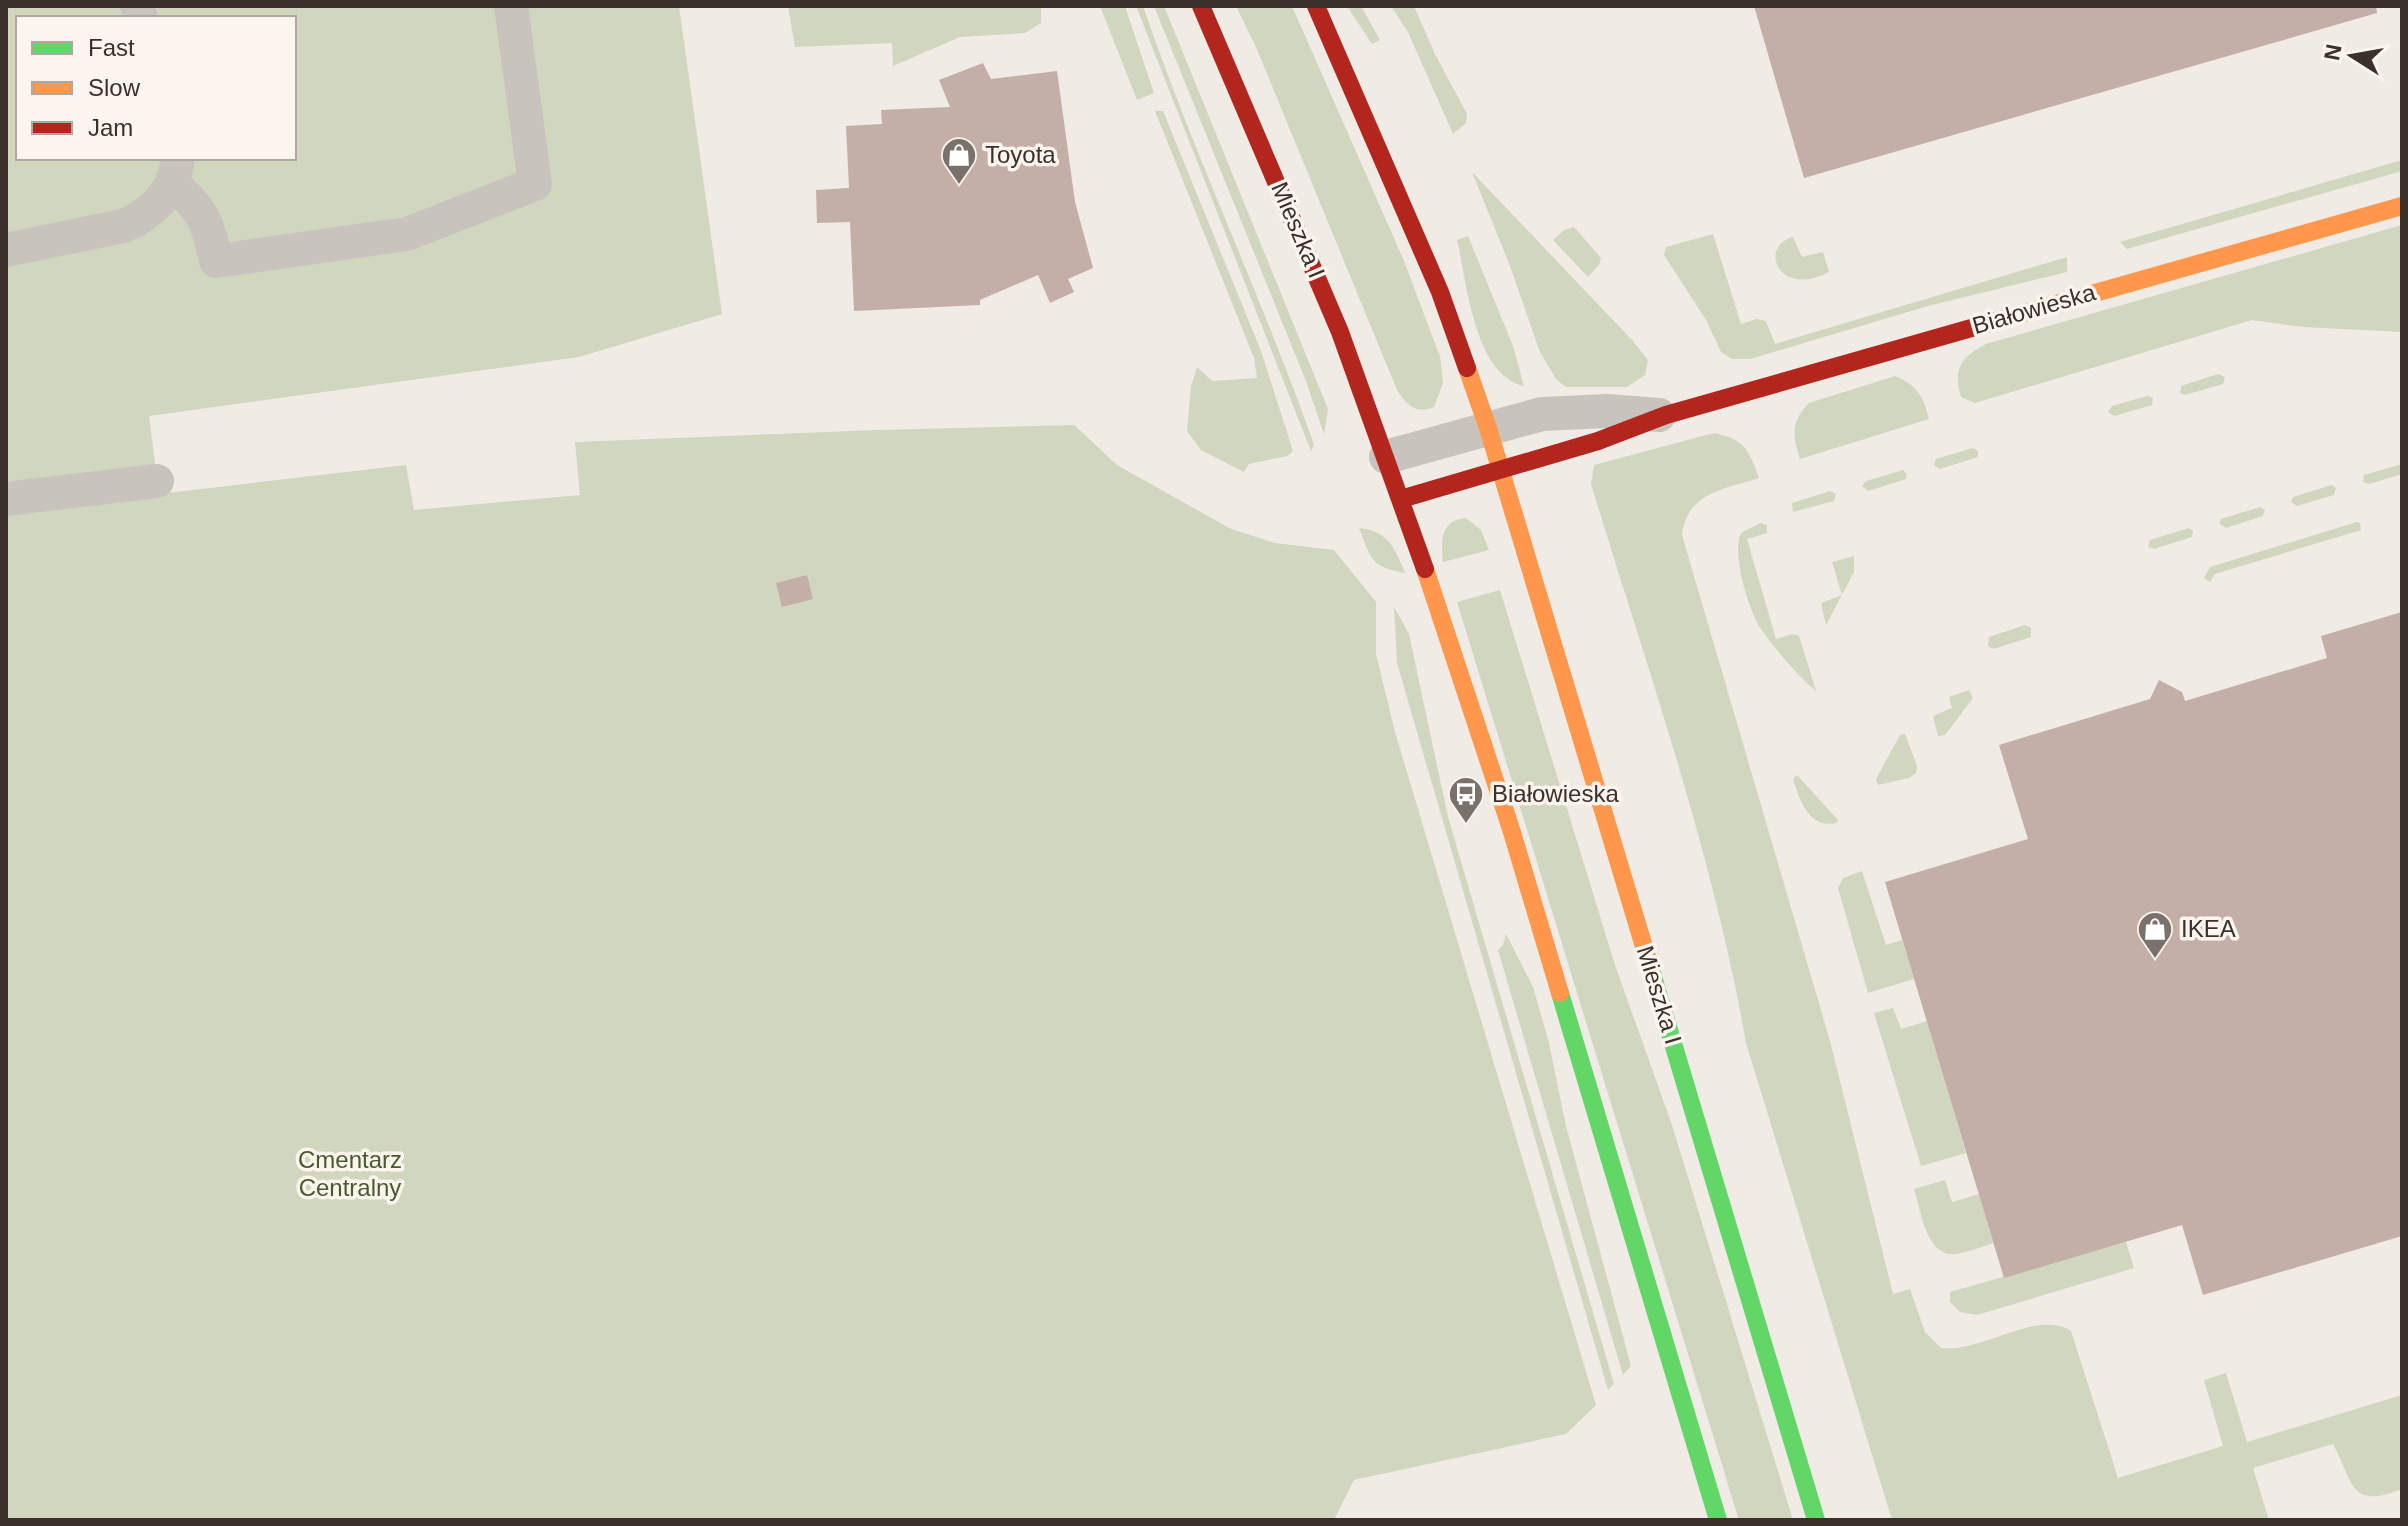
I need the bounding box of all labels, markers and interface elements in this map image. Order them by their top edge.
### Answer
legend [16,16,296,160]
north arrow [2312,16,2392,96]
text: Fast [88,34,135,61]
text: N [2319,42,2347,62]
text: Slow [88,74,141,101]
text: Jam [88,114,133,141]
shop icon: Toyota [940,136,978,186]
place label: Toyota [985,141,1056,168]
street label: Mieszka I [1266,178,1331,282]
street label: Białowieska [1969,278,2099,339]
bus stop icon: Białowieska [1447,775,1485,825]
place label: Białowieska [1492,780,1619,807]
shop icon: IKEA [2136,910,2174,960]
place label: IKEA [2181,915,2236,942]
street label: Mieszka I [1632,942,1687,1047]
park label: Cmentarz Centralny [298,1146,402,1201]

